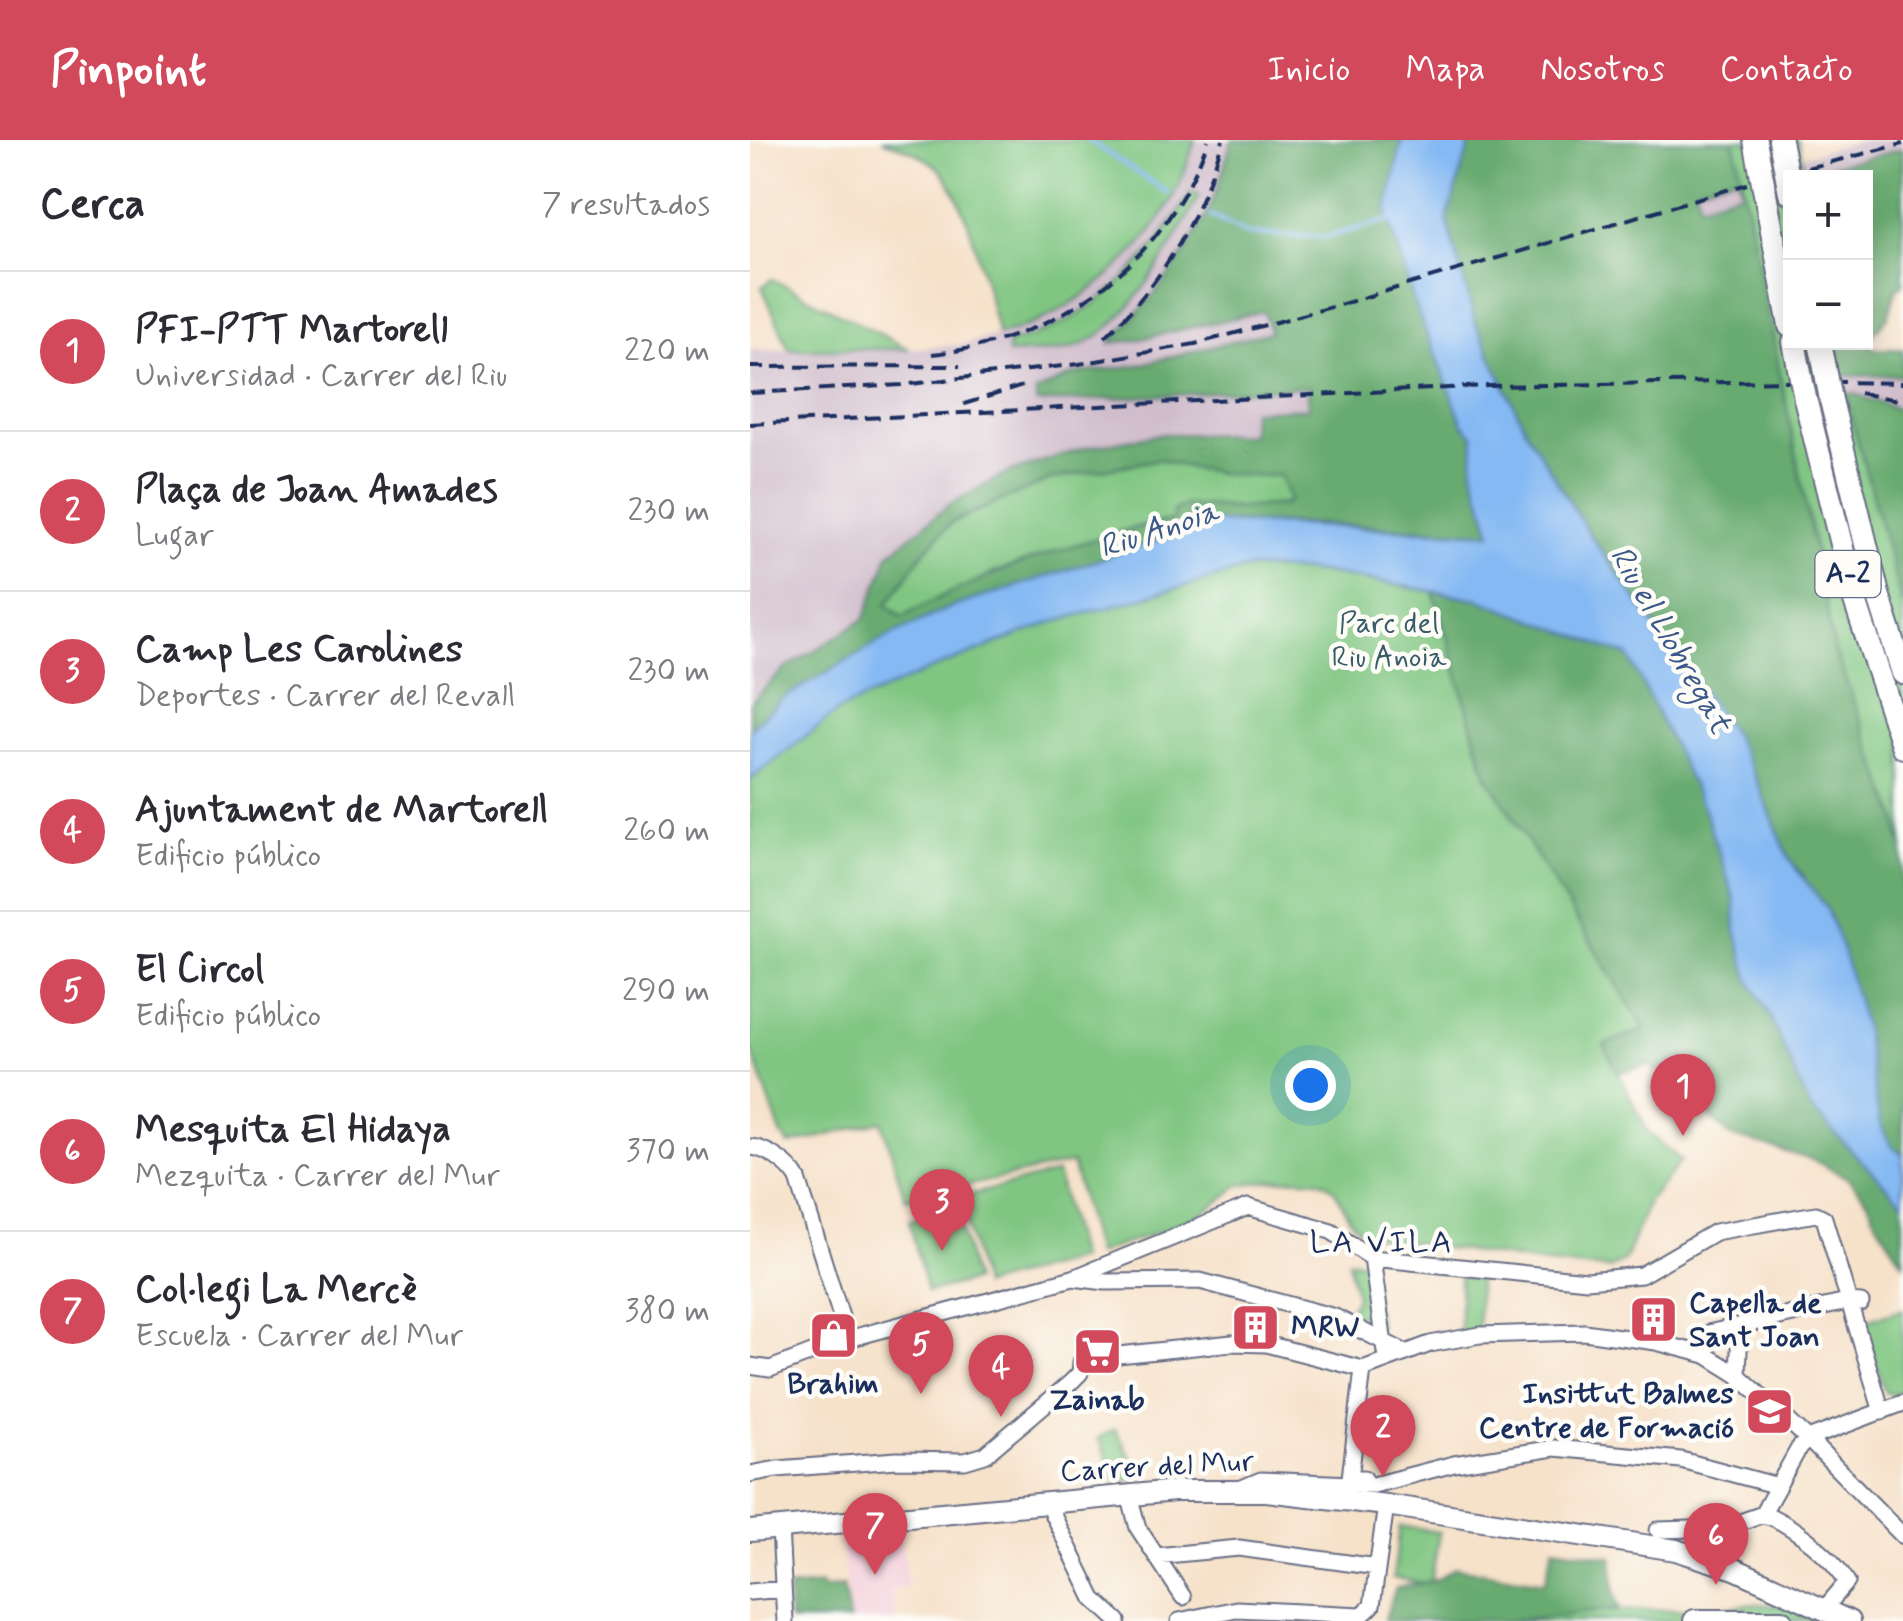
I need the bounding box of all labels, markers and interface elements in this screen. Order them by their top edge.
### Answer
text: Pinpoint [50,39,207,102]
text: Inicio [1267,47,1351,93]
text: Mapa [1406,47,1485,93]
text: Nosotros [1540,47,1665,93]
text: Contacto [1720,47,1853,93]
map controls [1783,170,1873,350]
button: + [1783,170,1873,260]
text: Cerca [40,178,145,233]
text: 7 resultados [542,184,710,226]
button: − [1783,260,1873,350]
text: PFI-PTT Martorell [135,306,448,355]
text: 1 [65,330,80,372]
text: 220 m [624,330,710,372]
text: Universidad · Carrer del Riu [135,355,507,397]
text: Plaça de Joan Amades [135,466,498,515]
text: 2 [65,490,80,532]
text: 230 m [627,490,710,532]
water label: Riu Anoia [1094,490,1226,569]
text: Lugar [135,515,214,557]
water label: Riu el Llobregat [1597,539,1742,745]
road number: A-2 [1816,551,1880,597]
park label: Parc del Riu Anoia [1331,604,1448,677]
text: Camp Les Carolines [135,626,463,675]
text: 3 [65,650,80,692]
text: 230 m [627,650,710,692]
text: Deportes · Carrer del Revall [135,675,515,717]
text: Ajuntament de Martorell [135,786,548,835]
text: 4 [63,810,82,852]
text: 260 m [623,810,710,852]
text: Edificio público [135,835,321,877]
text: El Circol [135,946,264,995]
text: 5 [63,970,82,1012]
text: 290 m [622,970,710,1012]
text: Edificio público [135,995,321,1037]
pin: 1 [1650,1054,1716,1136]
your location [1285,1060,1336,1111]
text: Mesquita El Hidaya [135,1106,451,1155]
text: 6 [64,1130,81,1172]
text: 370 m [626,1130,710,1172]
text: Mezquita · Carrer del Mur [135,1155,500,1197]
pin: 3 [910,1168,974,1251]
district label: LA VILA [1310,1222,1454,1264]
text: Col·legi La Mercè [135,1266,417,1315]
place label: Capella de Sant Joan [1689,1284,1822,1357]
text: 7 [63,1290,82,1332]
text: 380 m [625,1290,710,1332]
building icon: Capella de Sant Joan [1628,1294,1680,1346]
building icon: MRW [1230,1301,1282,1353]
place label: MRW [1291,1308,1359,1347]
shop icon: Brahim [807,1309,859,1361]
pin: 5 [888,1312,954,1394]
text: Escuela · Carrer del Mur [135,1315,463,1357]
supermarket icon: Zainab [1071,1325,1123,1377]
pin: 4 [968,1334,1034,1417]
place label: Brahim [787,1365,879,1404]
place label: Insittut Balmes Centre de Formació [1479,1375,1735,1448]
place label: Zainab [1049,1381,1145,1420]
school or university icon: Insittut Balmes Centre de Formació [1743,1385,1795,1437]
pin: 2 [1350,1394,1416,1477]
street label: Carrer del Mur [1059,1442,1255,1492]
pin: 7 [842,1492,908,1575]
pin: 6 [1684,1502,1748,1585]

